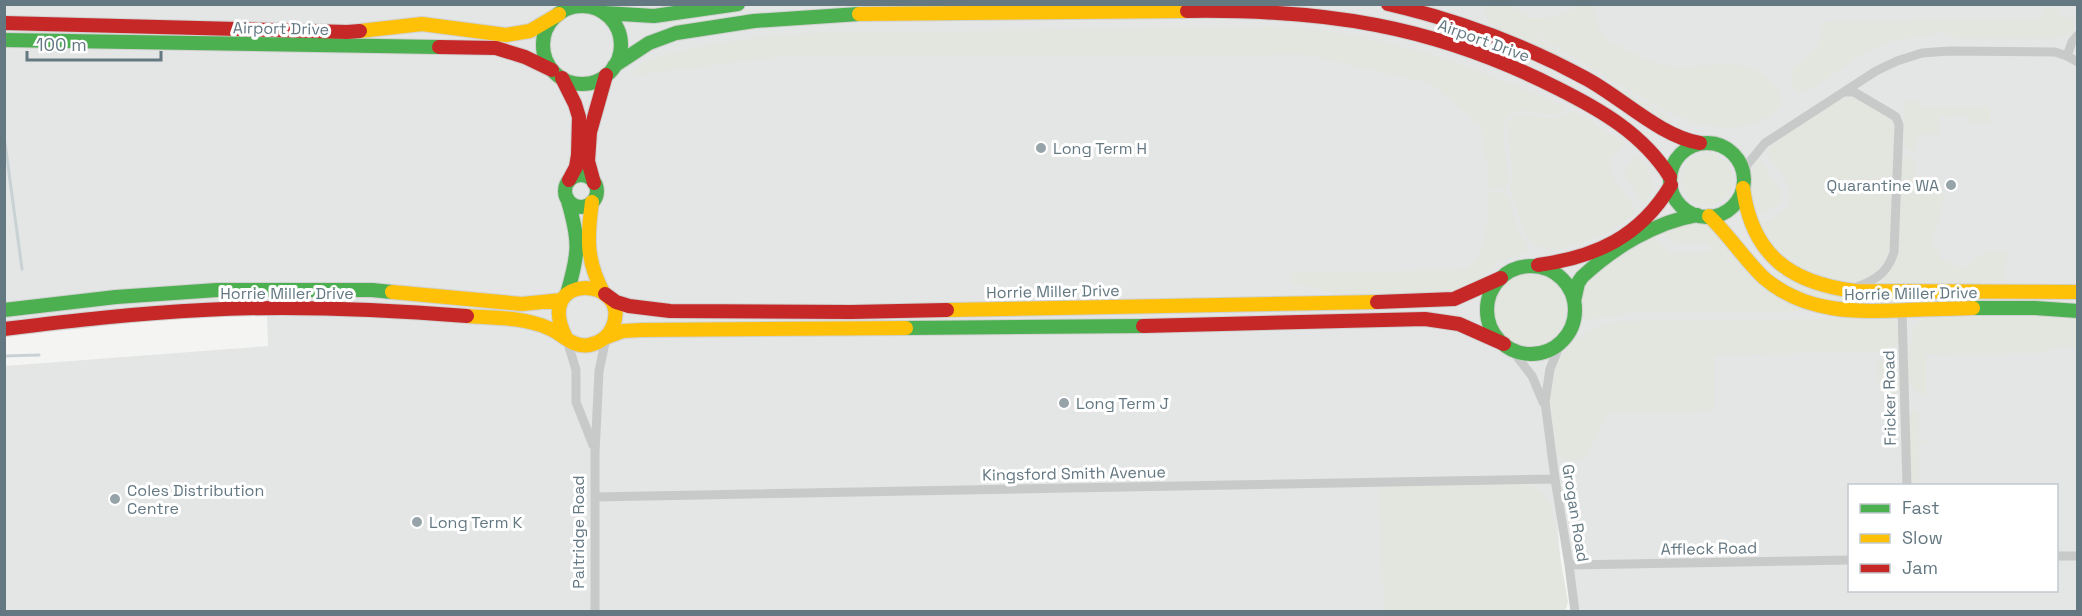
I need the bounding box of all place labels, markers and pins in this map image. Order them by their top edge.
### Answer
place label: Long Term H [1053,138,1147,159]
marker: Long Term H [1034,141,1048,155]
place label: Quarantine WA [1827,175,1939,196]
marker: Quarantine WA [1944,178,1958,192]
place label: Long Term J [1076,393,1169,414]
marker: Long Term J [1057,396,1071,410]
place label: Coles Distribution Centre [127,480,264,519]
marker: Coles Distribution Centre [108,492,122,506]
place label: Long Term K [429,512,523,533]
marker: Long Term K [410,515,424,529]

